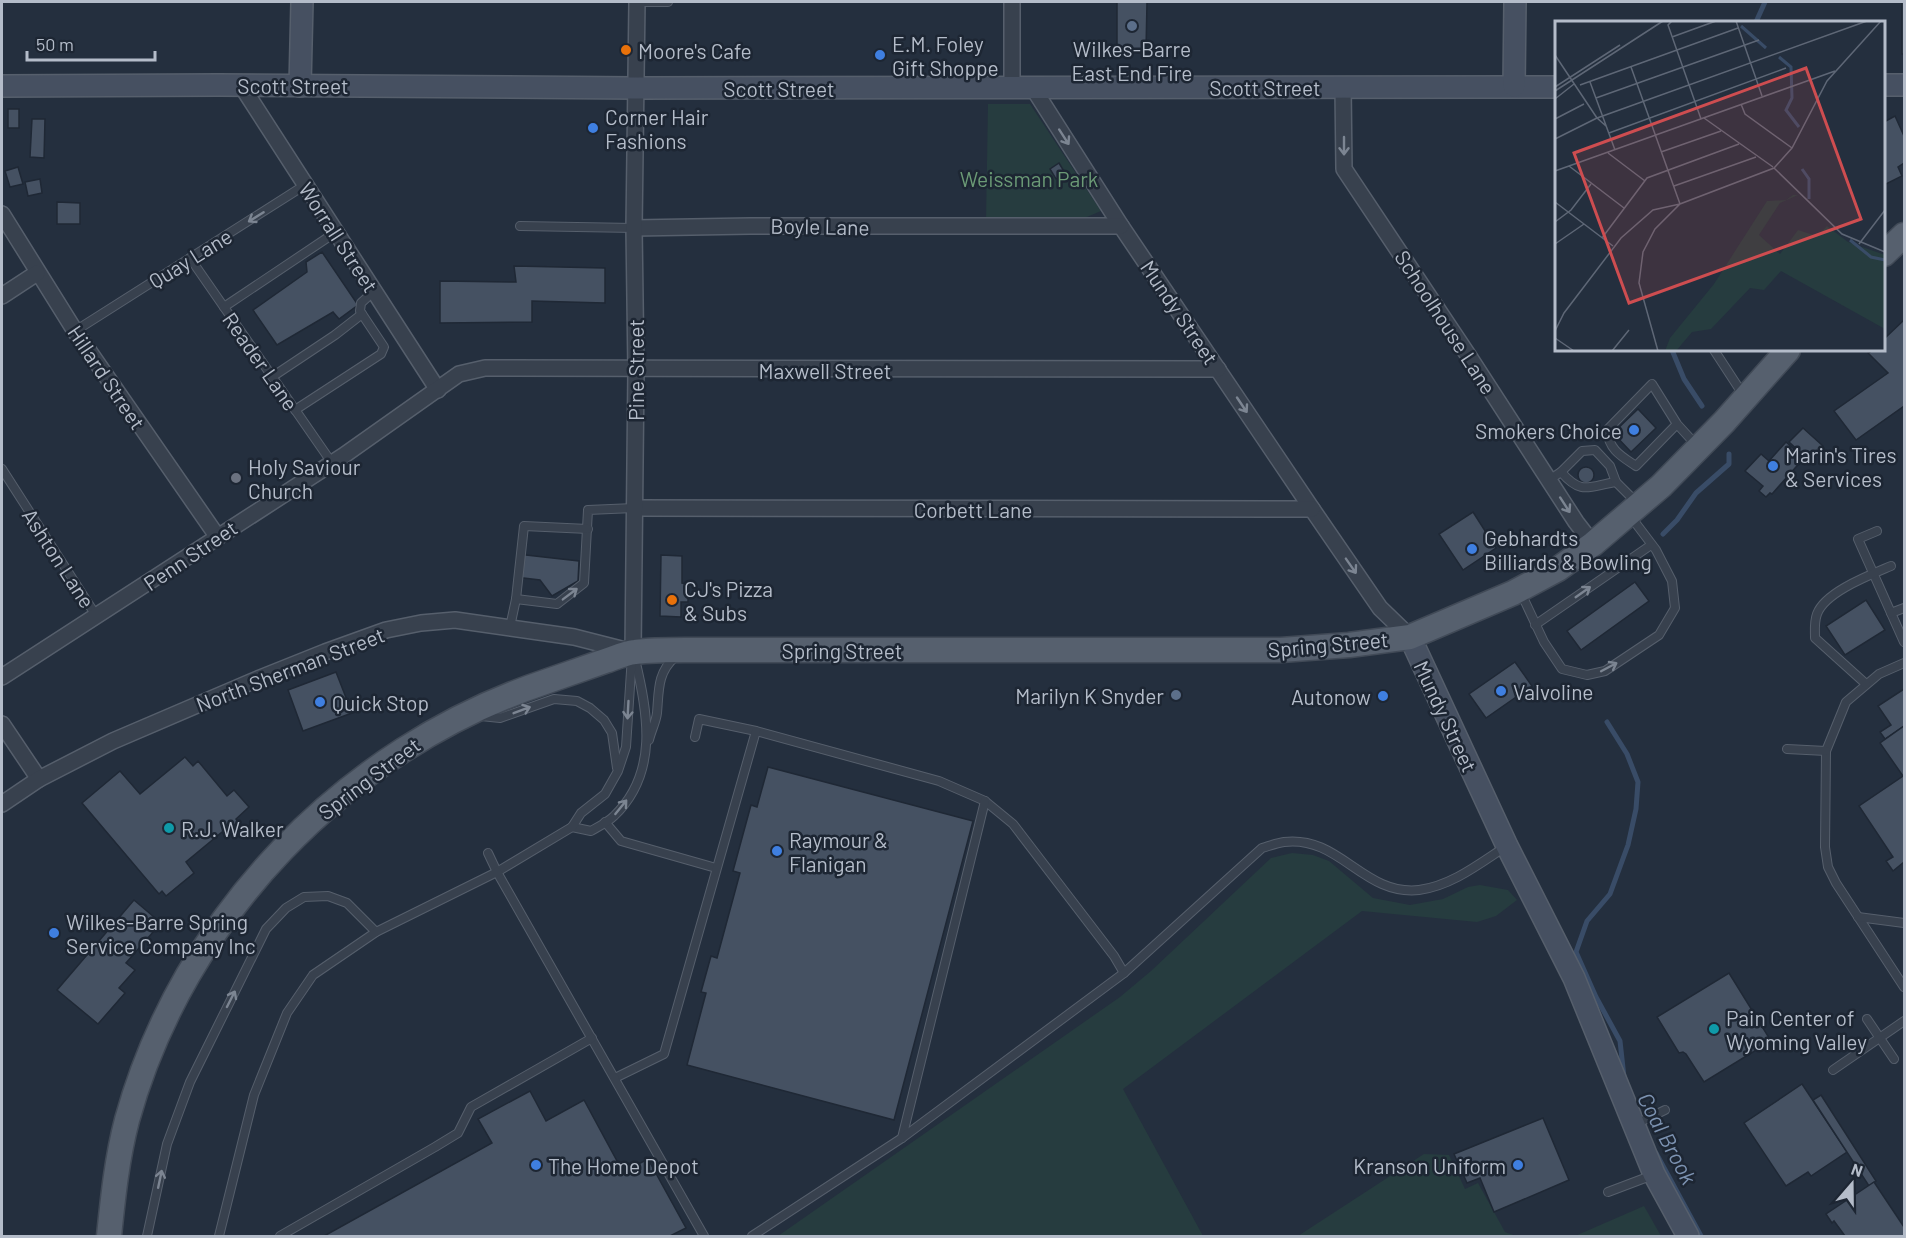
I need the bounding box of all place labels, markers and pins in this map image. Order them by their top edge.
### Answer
marker: Wilkes-Barre East End Fire [1125,19,1139,33]
place label: E.M. Foley Gift Shoppe [892,31,999,80]
place label: Wilkes-Barre East End Fire [1072,36,1192,85]
place label: Moore's Cafe [638,38,752,63]
marker: Moore's Cafe [619,43,633,57]
marker: E.M. Foley Gift Shoppe [873,48,887,62]
place label: Corner Hair Fashions [605,104,709,153]
marker: Corner Hair Fashions [586,121,600,135]
place label: Smokers Choice [1475,418,1622,443]
marker: Smokers Choice [1627,423,1641,437]
place label: Marin's Tires & Services [1785,442,1897,491]
place label: Holy Saviour Church [248,454,361,503]
marker: Marin's Tires & Services [1766,459,1780,473]
marker: Holy Saviour Church [229,471,243,485]
place label: Gebhardts Billiards & Bowling [1484,525,1652,574]
marker: Gebhardts Billiards & Bowling [1465,542,1479,556]
place label: CJ's Pizza & Subs [684,576,773,625]
marker: CJ's Pizza & Subs [665,593,679,607]
place label: Valvoline [1513,679,1594,704]
place label: Marilyn K Snyder [1015,683,1164,708]
place label: Autonow [1291,684,1371,709]
marker: Valvoline [1494,684,1508,698]
marker: Marilyn K Snyder [1169,688,1183,702]
marker: Autonow [1376,689,1390,703]
place label: Quick Stop [332,690,429,715]
marker: Quick Stop [313,695,327,709]
place label: R.J. Walker [181,816,284,841]
marker: R.J. Walker [162,821,176,835]
place label: Raymour & Flanigan [789,827,888,876]
marker: Raymour & Flanigan [770,844,784,858]
place label: Wilkes-Barre Spring Service Company Inc [66,909,256,958]
marker: Wilkes-Barre Spring Service Company Inc [47,926,61,940]
place label: Pain Center of Wyoming Valley [1726,1005,1867,1054]
marker: Pain Center of Wyoming Valley [1707,1022,1721,1036]
place label: The Home Depot [548,1153,699,1178]
place label: Kranson Uniform [1353,1153,1506,1178]
marker: The Home Depot [529,1158,543,1172]
marker: Kranson Uniform [1511,1158,1525,1172]

